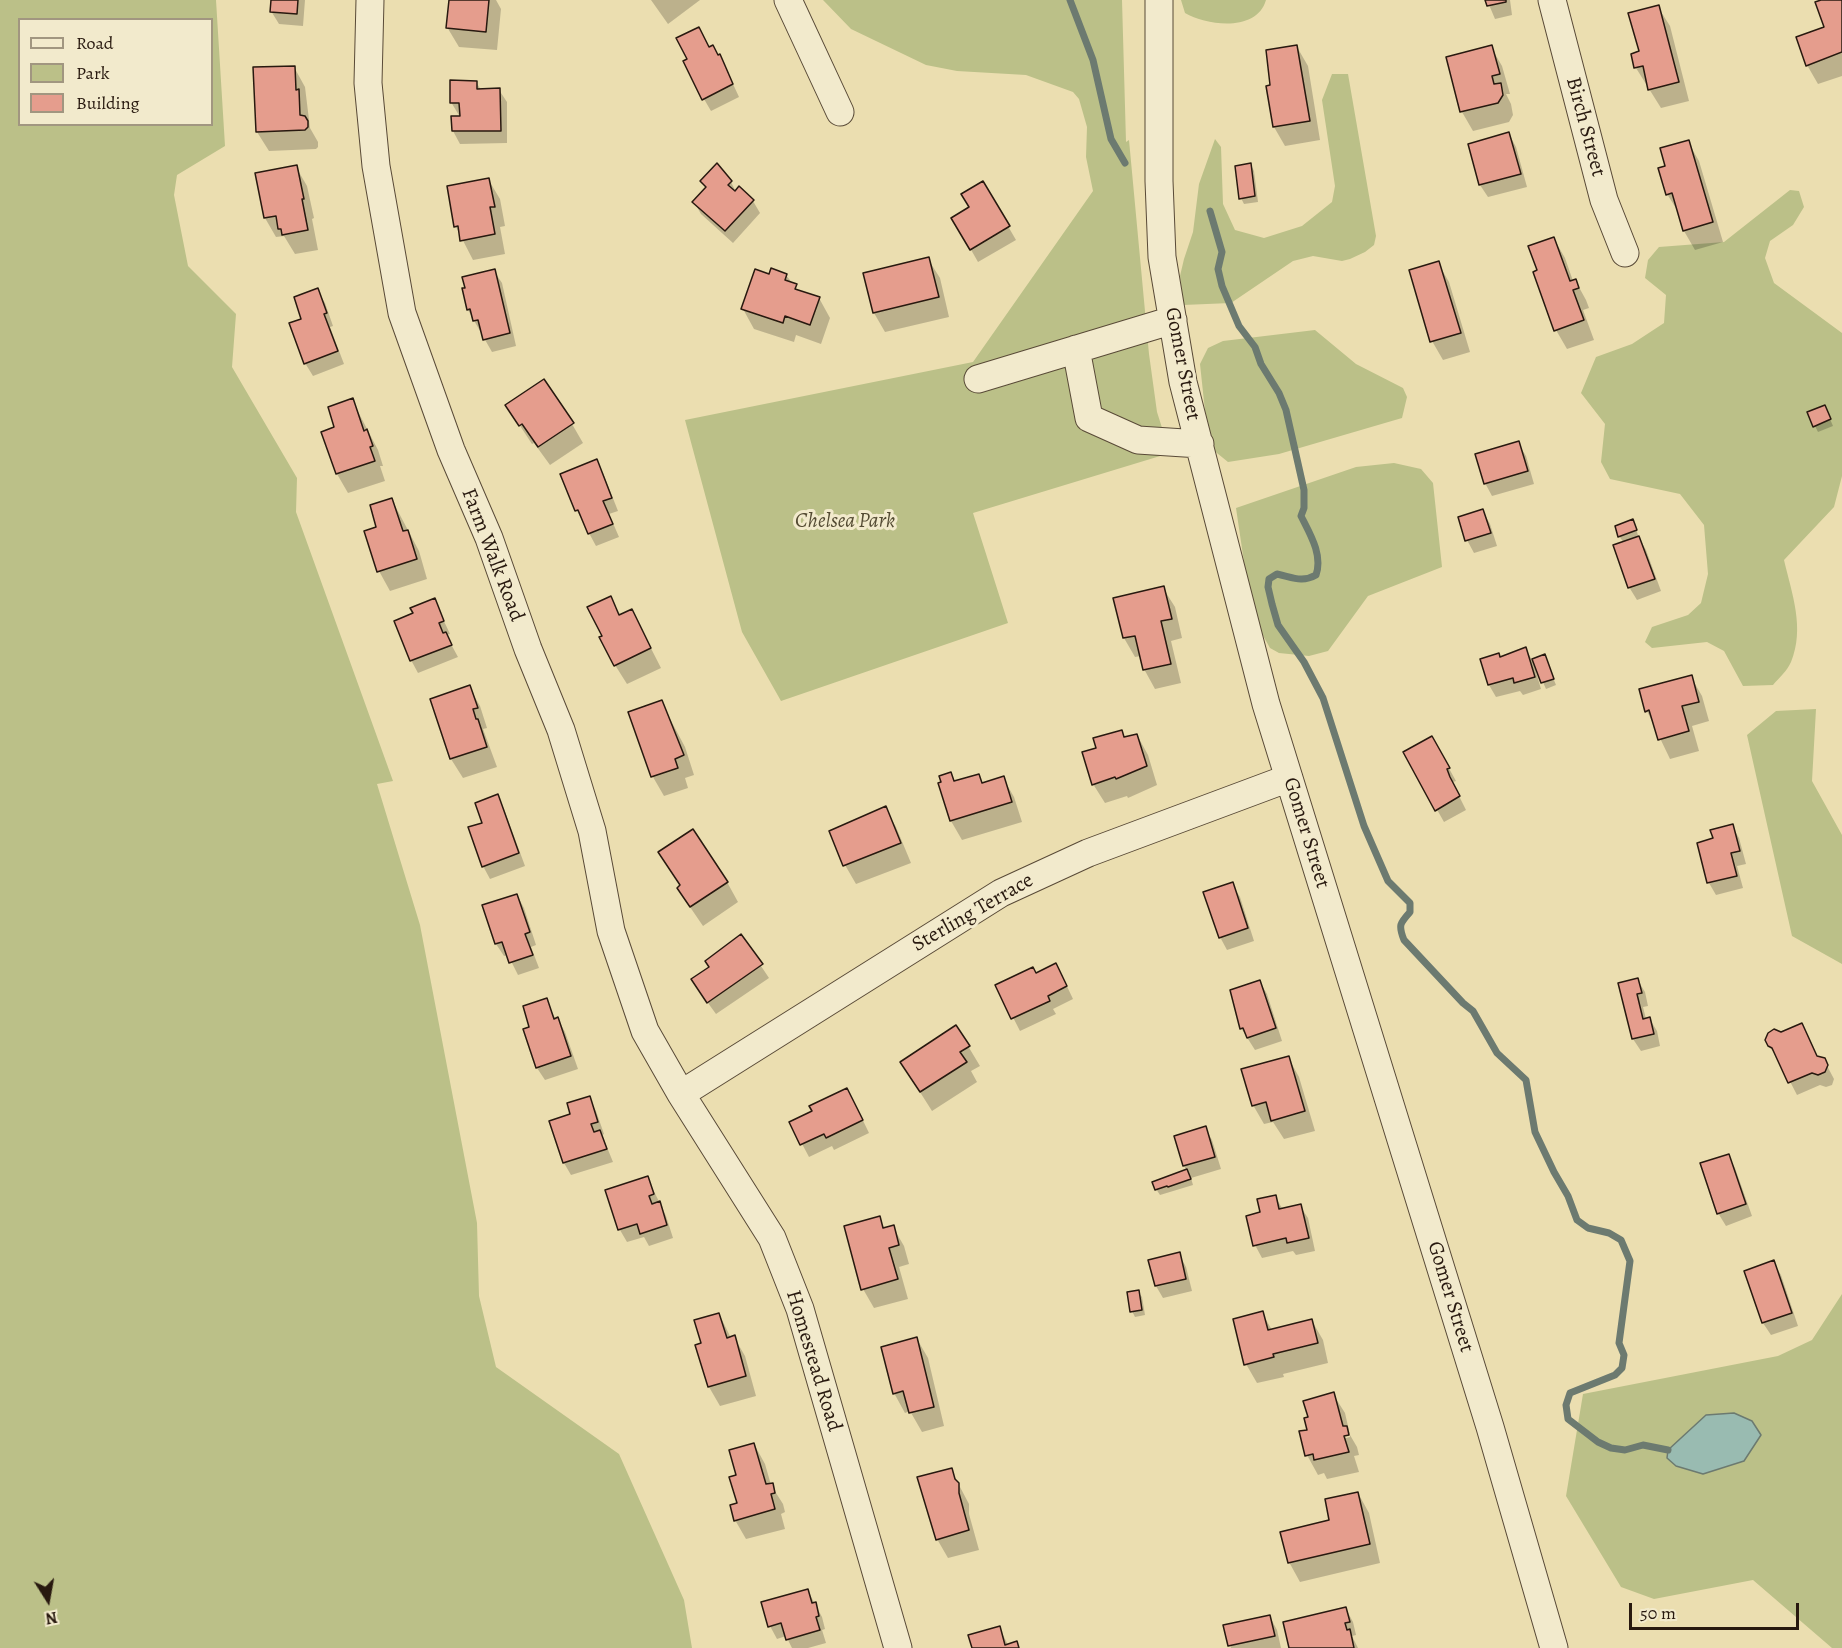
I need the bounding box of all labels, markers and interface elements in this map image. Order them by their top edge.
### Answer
legend [18,18,213,126]
text: Road [76,31,113,55]
text: Park [76,61,110,85]
street label: Birch Street [1560,74,1610,180]
text: Building [76,91,140,115]
street label: Gomer Street [1159,305,1205,423]
street label: Farm Walk Road [455,485,529,625]
park label: Chelsea Park [795,509,895,535]
street label: Gomer Street [1277,774,1335,892]
street label: Sterling Terrace [908,868,1038,958]
street label: Gomer Street [1421,1238,1479,1356]
street label: Homestead Road [780,1287,846,1435]
north arrow [18,1570,78,1630]
scale bar [1632,1591,1802,1629]
text: 50 m [1640,1601,1676,1625]
text: N [44,1606,59,1630]

